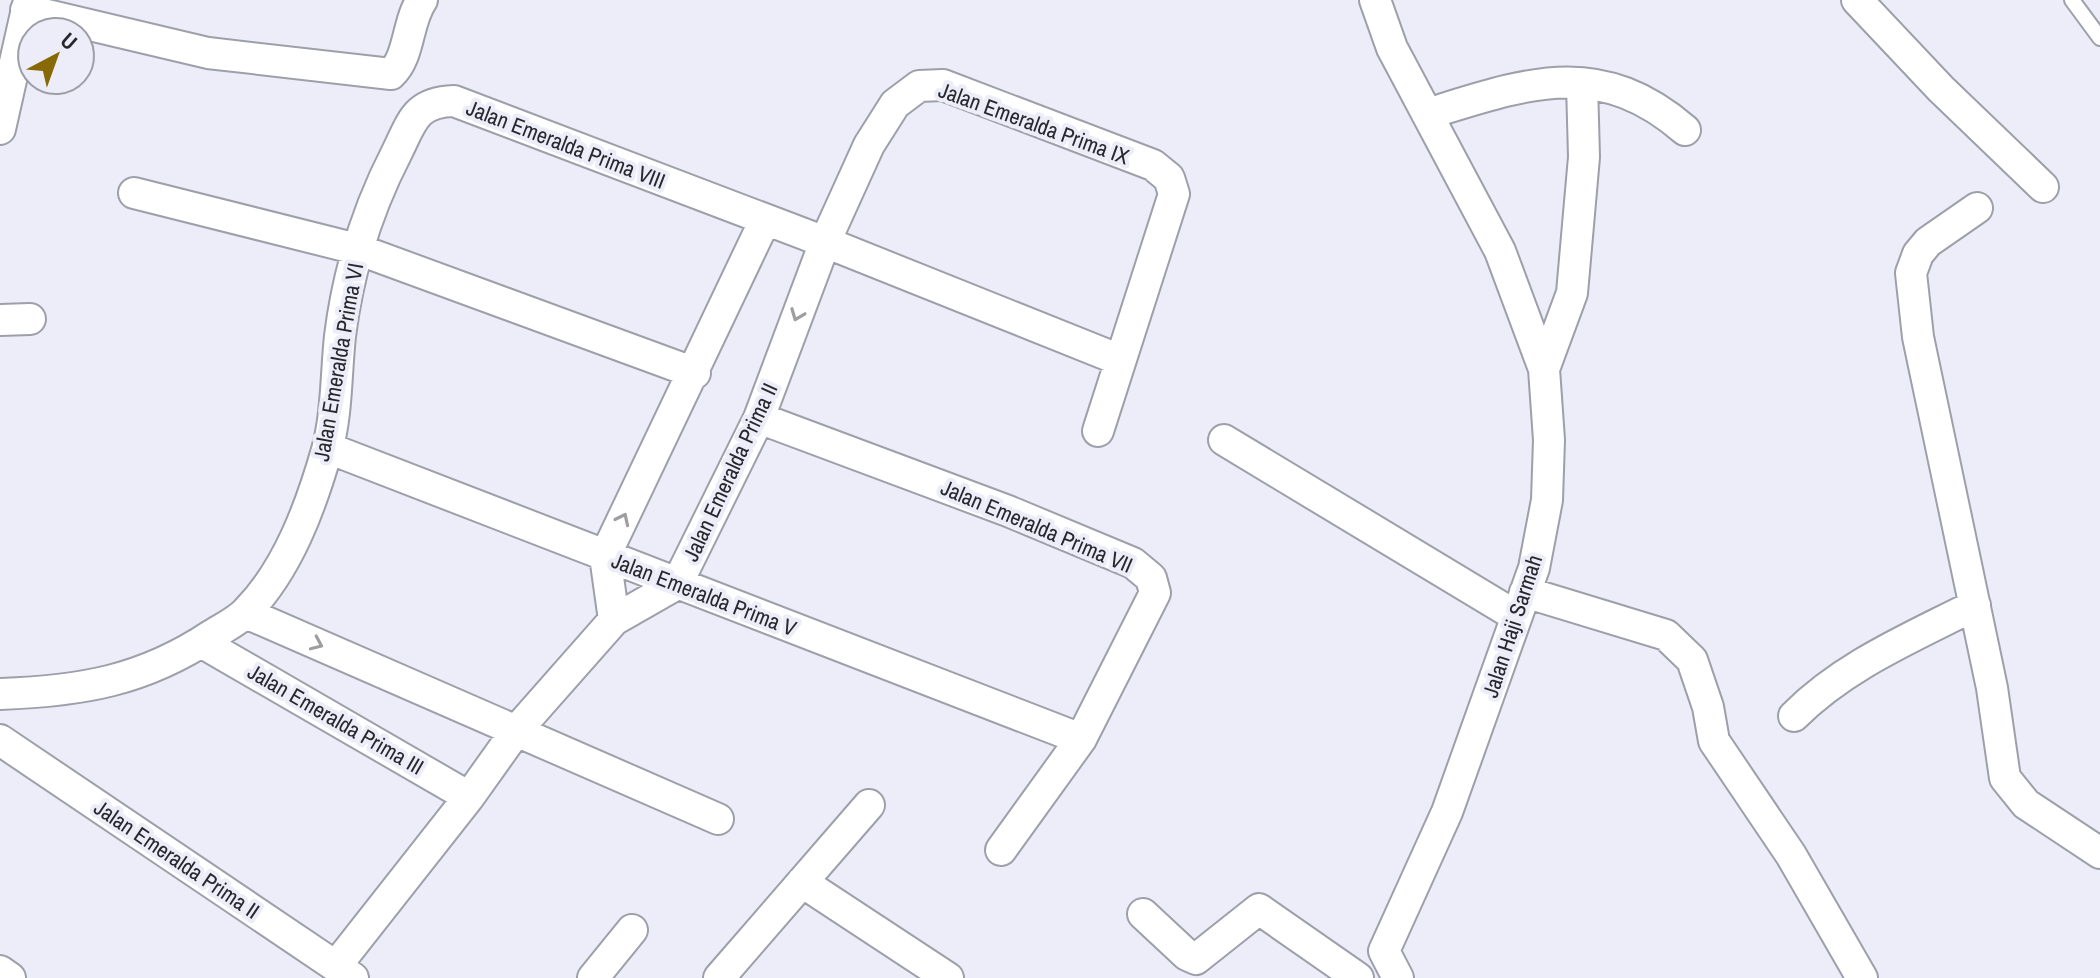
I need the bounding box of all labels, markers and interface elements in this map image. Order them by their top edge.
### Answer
north arrow [16,16,96,96]
text: U [54,25,84,57]
street label: Jalan Emeralda Prima IX [935,75,1133,171]
street label: Jalan Emeralda Prima VIII [462,92,670,196]
street label: Jalan Emeralda Prima VI [306,261,370,463]
one-way arrow [790,308,807,322]
street label: Jalan Emeralda Prima II [676,378,784,566]
street label: Jalan Emeralda Prima VII [937,472,1137,580]
one-way arrow [613,513,629,528]
street label: Jalan Emeralda Prima V [607,545,801,643]
street label: Jalan Haji Sarmah [1475,551,1549,701]
one-way arrow [309,634,323,650]
street label: Jalan Emeralda Prima III [243,656,429,782]
street label: Jalan Emeralda Prima II [88,792,266,926]

